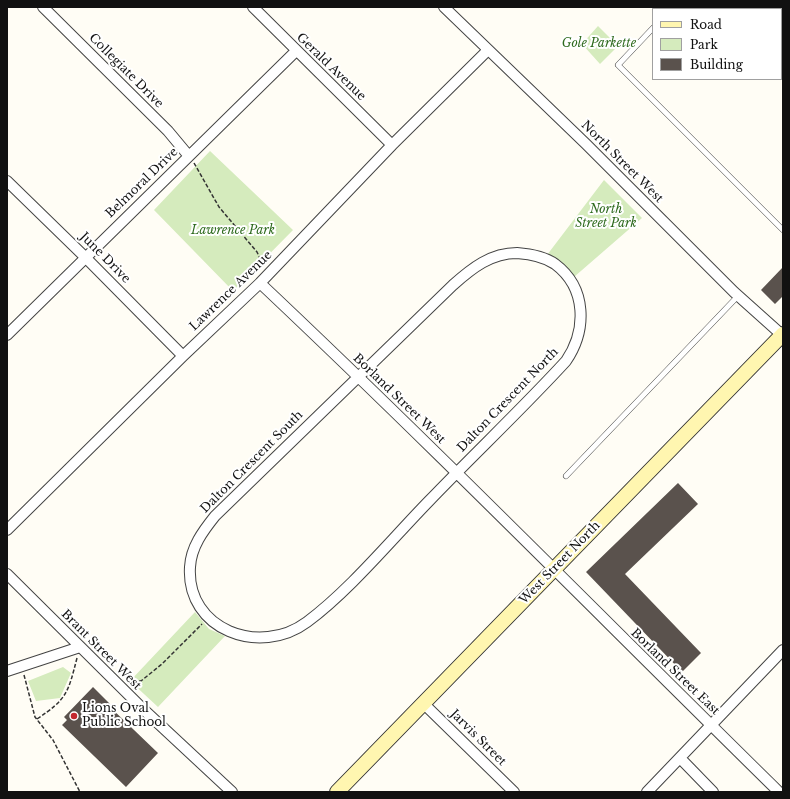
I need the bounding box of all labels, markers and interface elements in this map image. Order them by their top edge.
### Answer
legend [652,8,782,80]
text: Road [690,17,722,32]
street label: Gerald Avenue [293,30,369,104]
street label: Collegiate Drive [86,31,166,111]
park label: Gole Parkette [562,37,636,51]
text: Park [690,37,718,52]
text: Building [690,57,743,72]
street label: North Street West [578,118,666,206]
street label: Belmoral Drive [103,145,181,221]
park label: North Street Park [575,203,637,231]
park label: Lawrence Park [191,224,275,238]
street label: June Drive [77,230,133,286]
street label: Lawrence Avenue [187,248,275,334]
street label: Dalton Crescent North [455,345,561,455]
street label: Borland Street West [350,351,448,447]
street label: Dalton Crescent South [198,408,306,516]
street label: West Street North [517,518,603,608]
street label: Brant Street West [58,607,144,693]
street label: Borland Street East [628,626,722,718]
place label: Lions Oval Public School [82,702,166,730]
street label: Jarvis Street [447,707,509,769]
marker: Lions Oval Public School [69,711,79,721]

